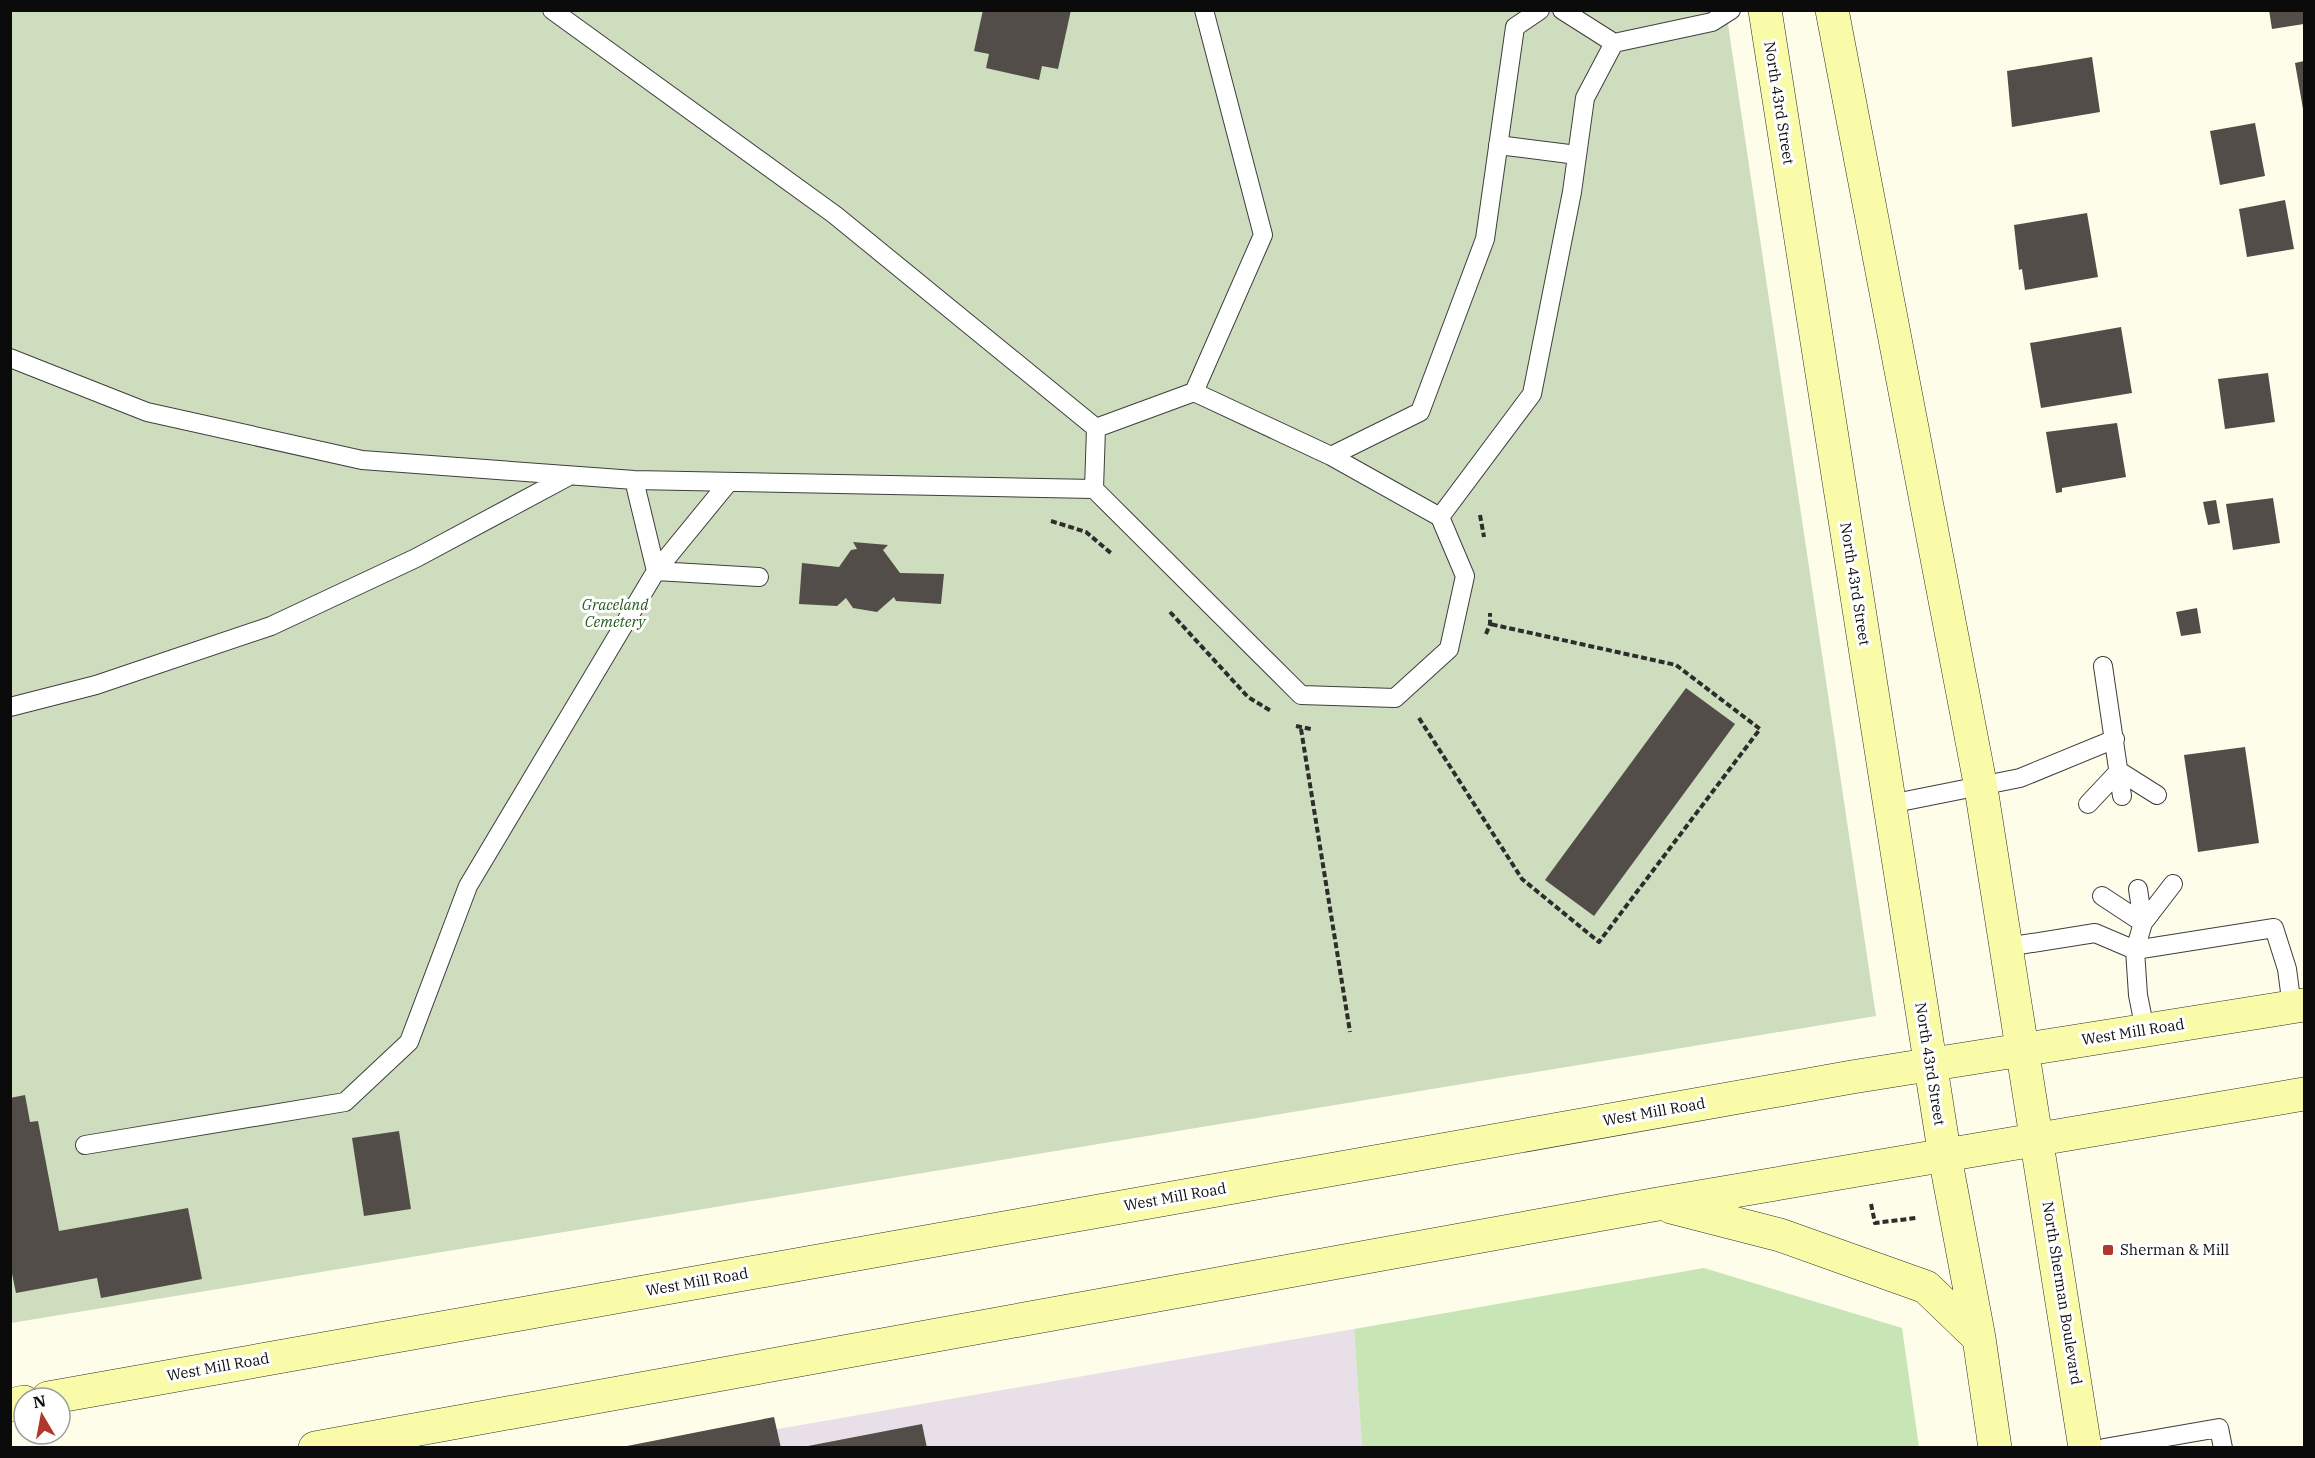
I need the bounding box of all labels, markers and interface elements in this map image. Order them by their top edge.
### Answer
street label: North 43rd Street [1760,40,1799,166]
street label: North 43rd Street [1836,521,1875,647]
park label: Graceland Cemetery [582,595,649,631]
street label: North 43rd Street [1911,1001,1950,1127]
street label: West Mill Road [2080,1014,2186,1049]
street label: West Mill Road [1601,1093,1707,1130]
street label: West Mill Road [1122,1178,1228,1215]
street label: North Sherman Boulevard [2039,1200,2086,1386]
place label: Sherman & Mill [2120,1240,2229,1259]
marker: Sherman & Mill [2101,1243,2115,1257]
street label: West Mill Road [644,1263,750,1300]
street label: West Mill Road [165,1348,271,1385]
north arrow [12,1386,72,1446]
text: N [31,1390,47,1412]

